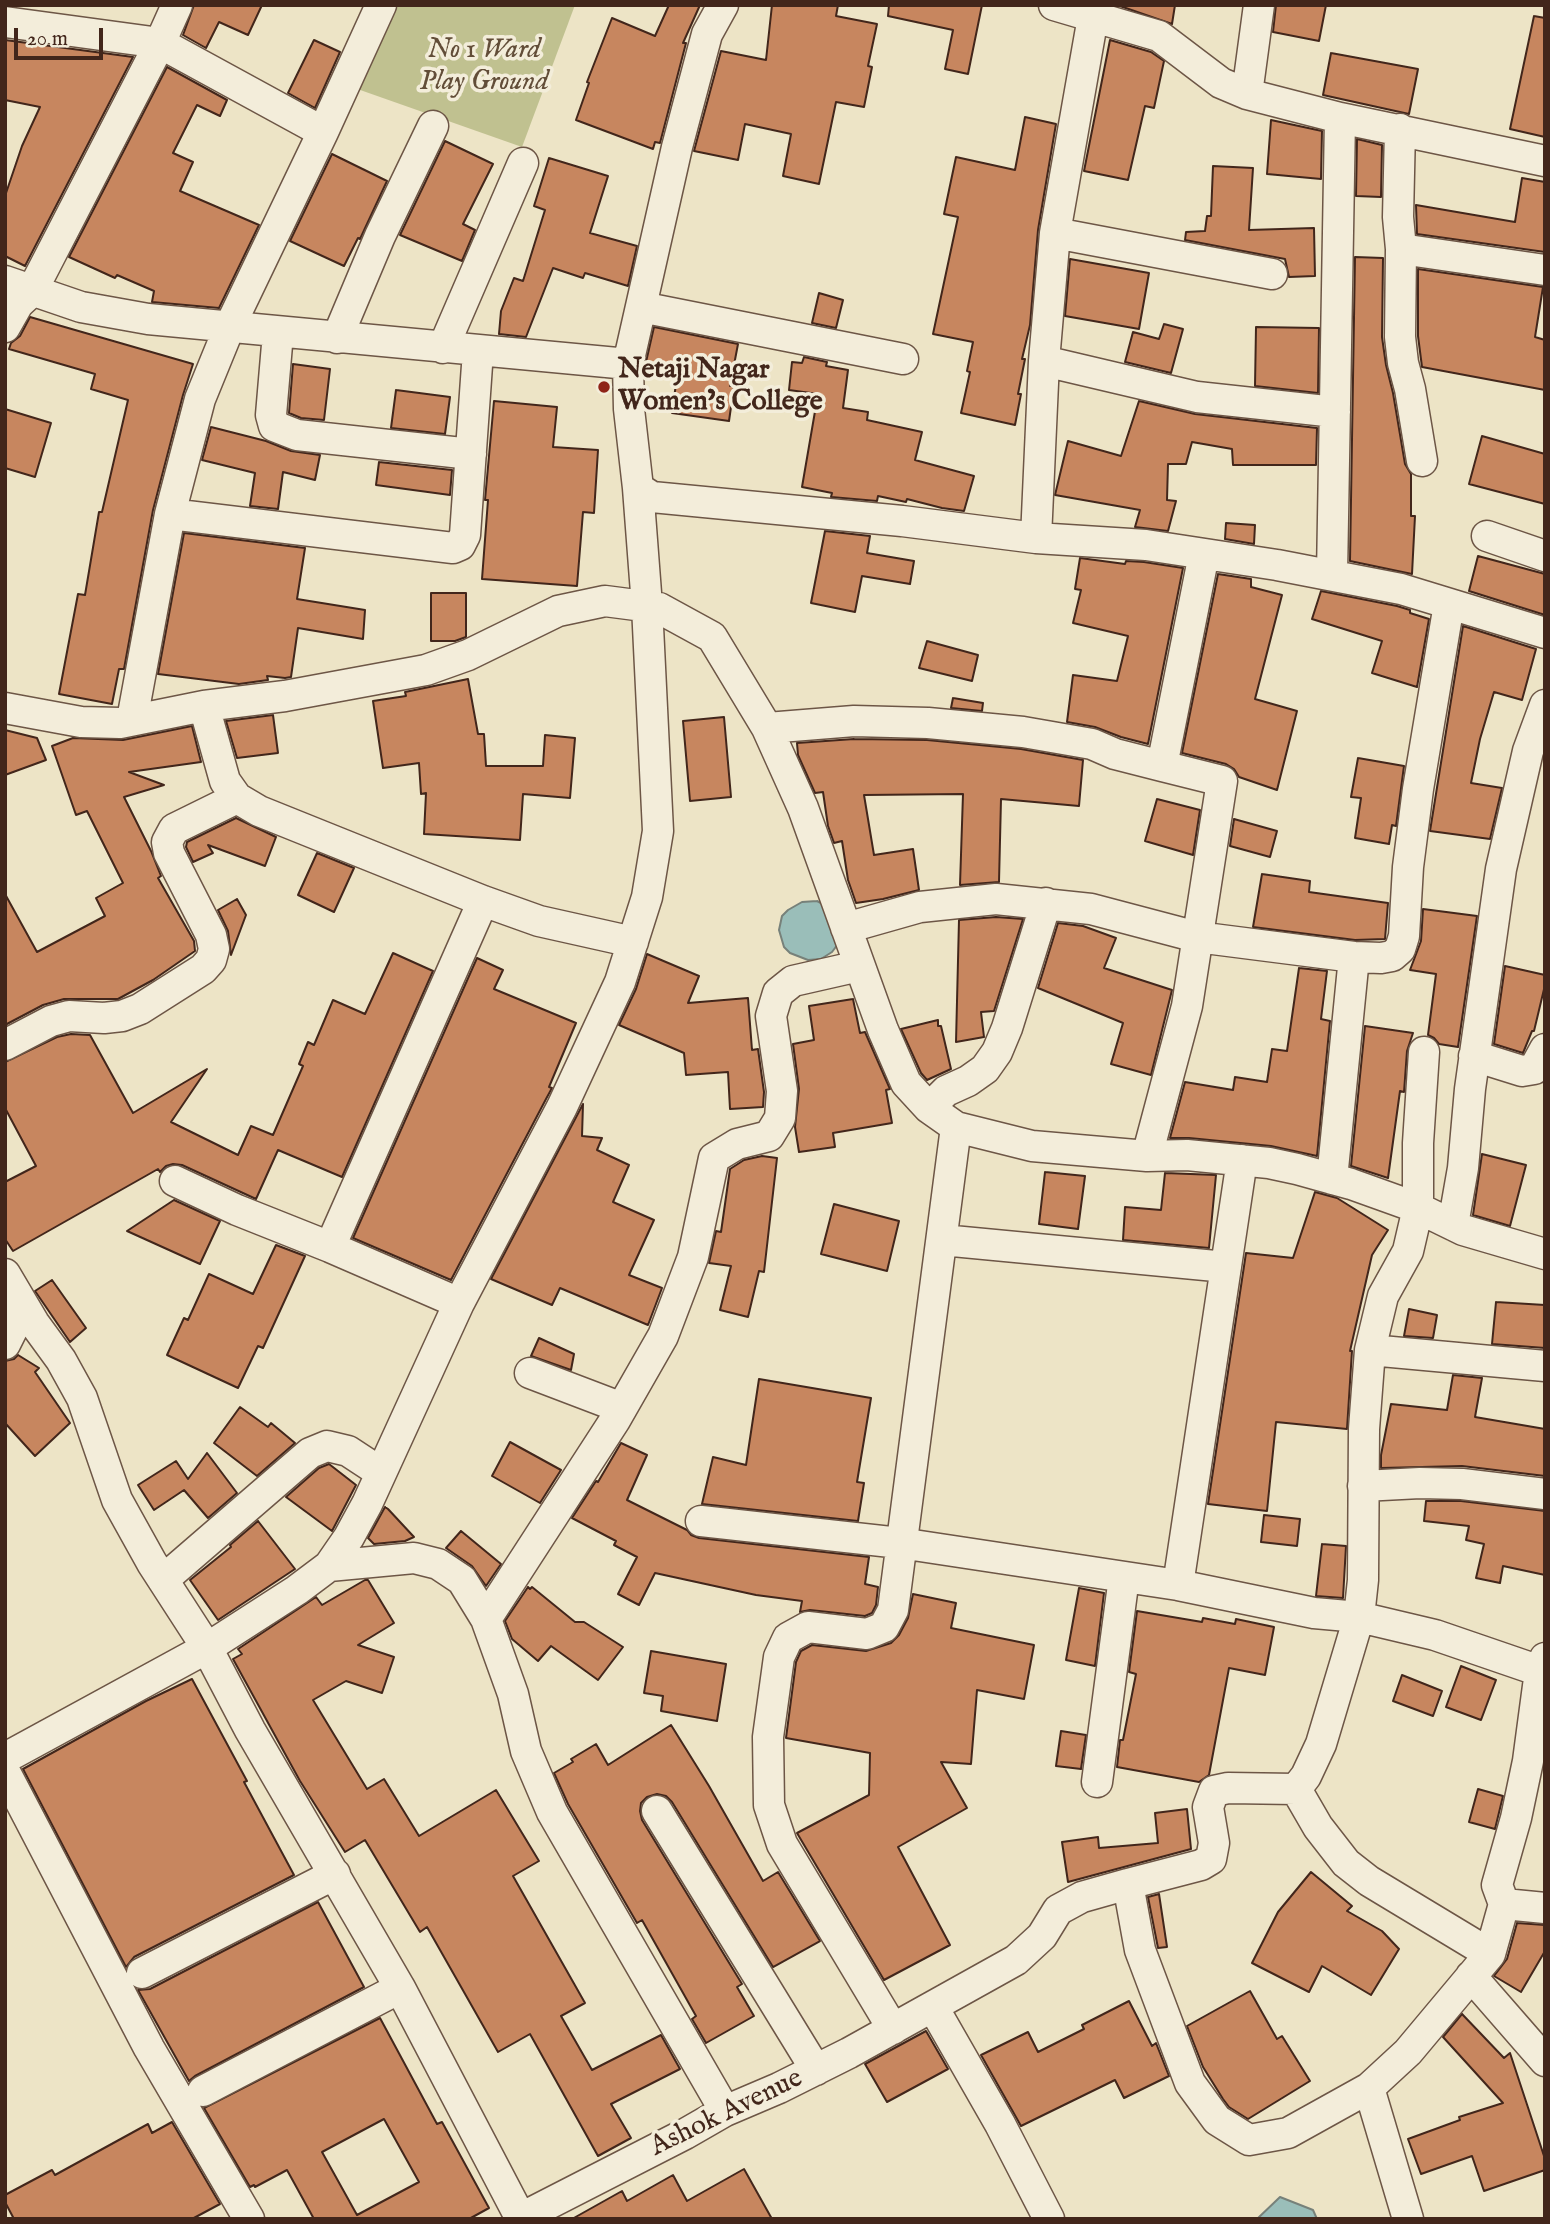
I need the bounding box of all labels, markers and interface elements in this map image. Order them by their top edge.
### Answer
scale bar [18,14,107,58]
text: 20 m [27,26,68,53]
park label: No 1 Ward Play Ground [419,34,549,100]
place label: Netaji Nagar Women’s College [618,354,823,420]
marker: Netaji Nagar Women’s College [596,379,612,395]
street label: Ashok Avenue [645,2063,809,2165]

